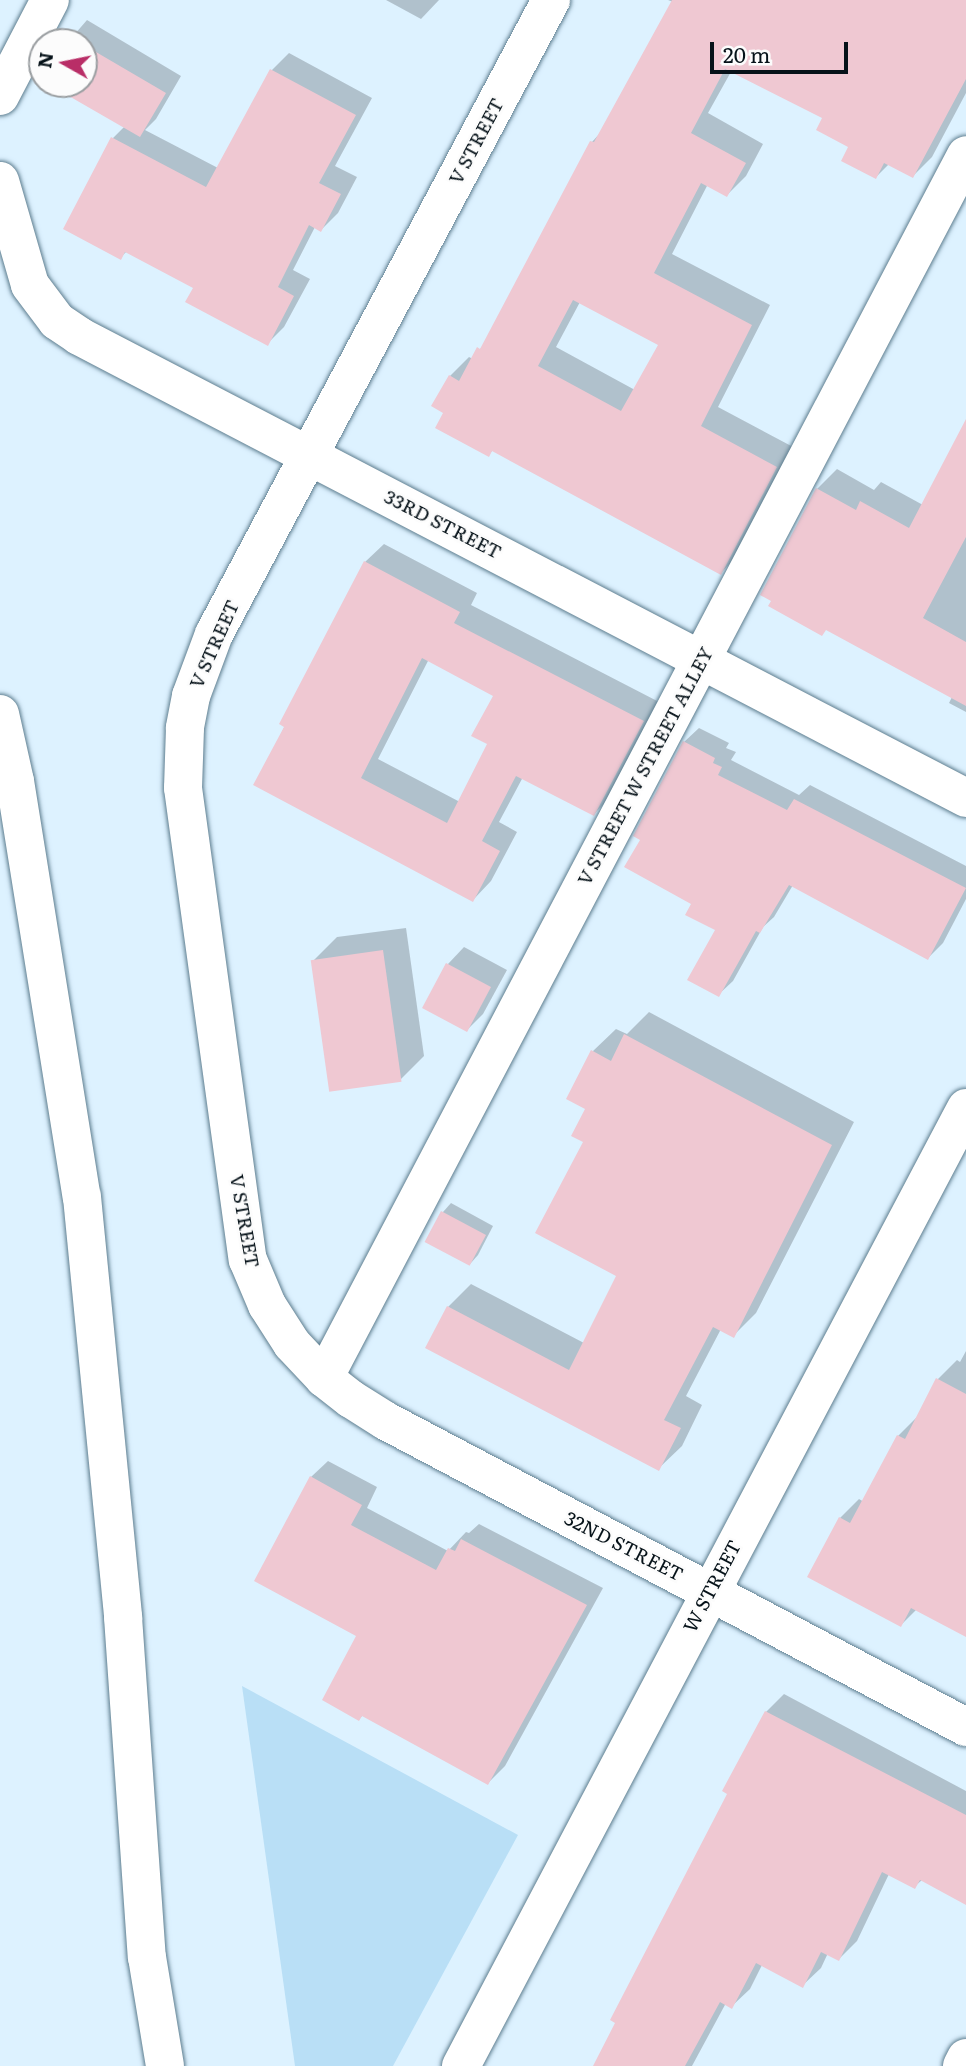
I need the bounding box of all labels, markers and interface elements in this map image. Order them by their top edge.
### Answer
north arrow [28,28,98,98]
scale bar [714,28,852,72]
text: 20 m [723,38,770,69]
text: N [29,50,59,70]
street label: V STREET [444,94,508,188]
street label: 33RD STREET [381,485,505,563]
street label: V STREET [184,596,244,692]
street label: V STREET W STREET ALLEY [572,643,718,889]
street label: V STREET [226,1173,264,1269]
street label: 32ND STREET [561,1506,687,1586]
street label: W STREET [678,1536,746,1636]

